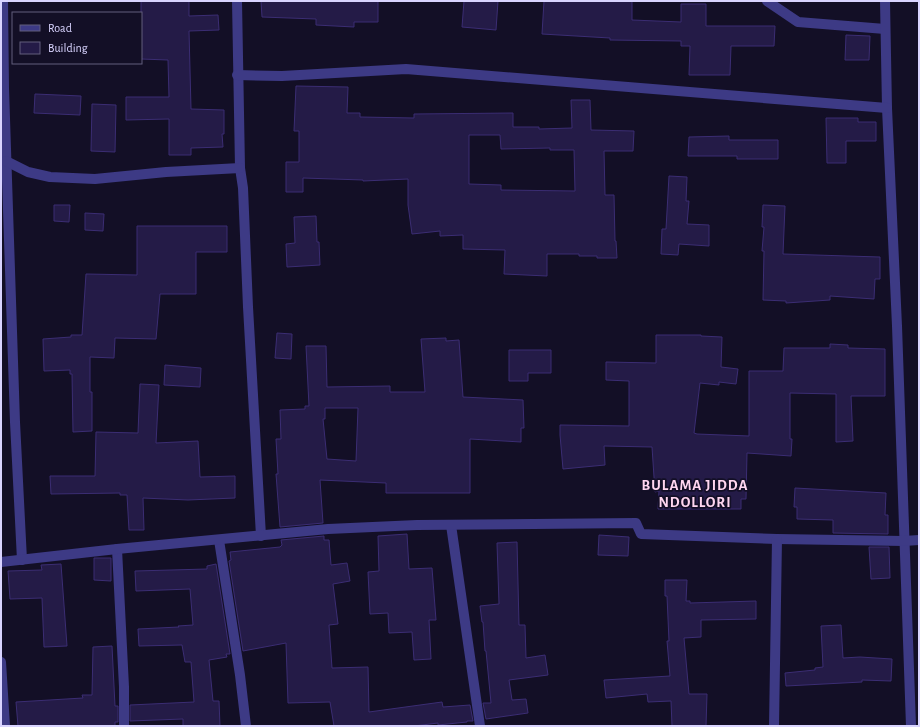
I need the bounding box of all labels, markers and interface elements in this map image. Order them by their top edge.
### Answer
legend [12,12,142,64]
text: Road [48,22,72,34]
text: Building [48,42,88,54]
district label: BULAMA JIDDA NDOLLORI [642,478,748,510]

